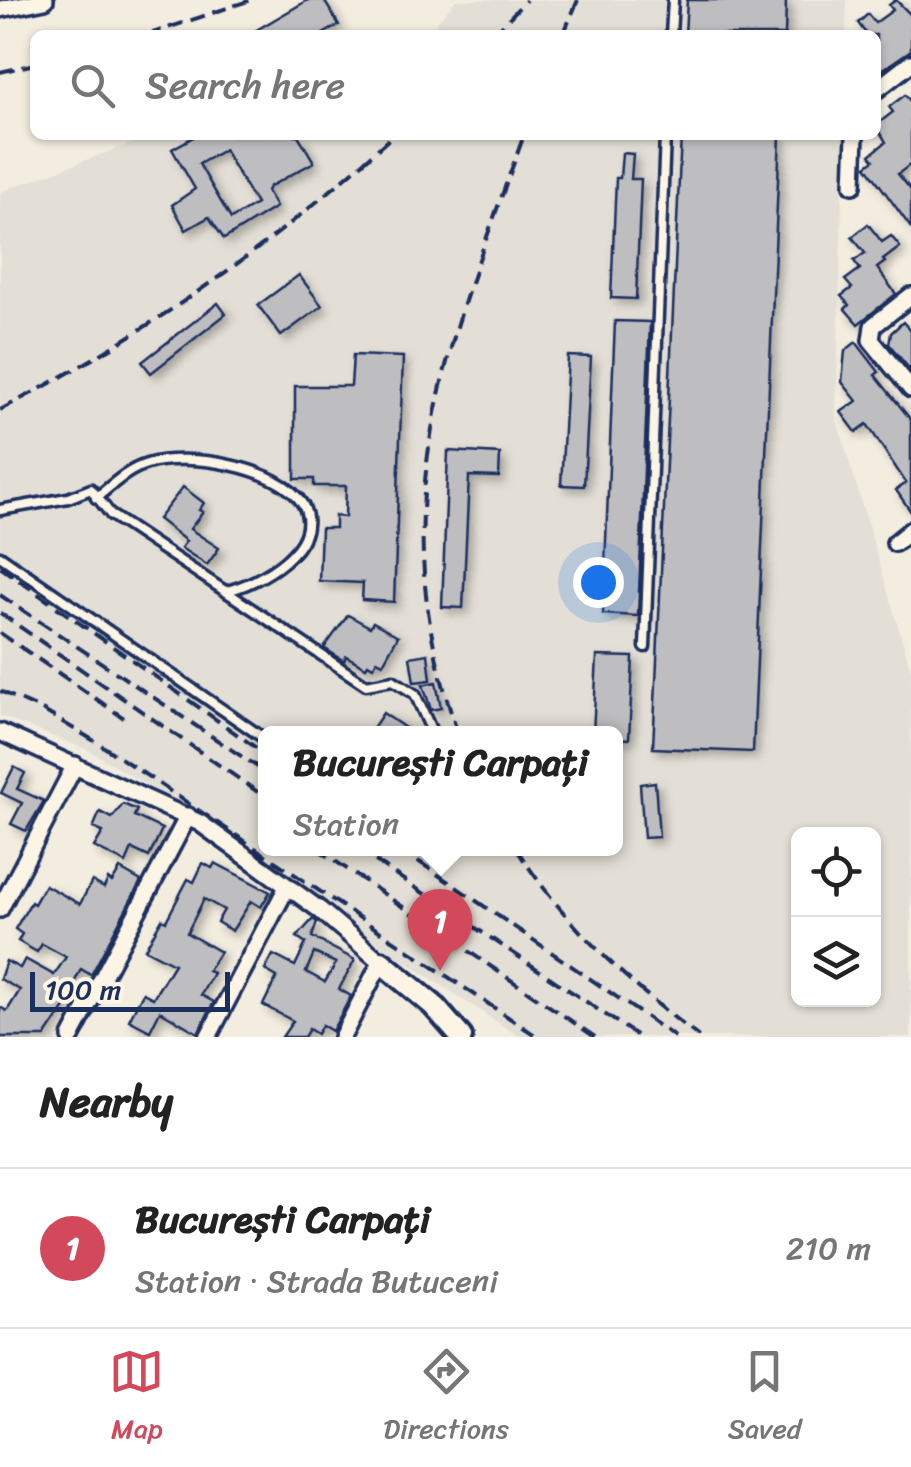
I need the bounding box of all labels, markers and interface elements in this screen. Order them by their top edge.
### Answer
search box [30,30,881,140]
text: Search here [145,52,345,119]
icon: search [65,58,120,113]
your location [573,557,624,608]
popup [258,726,623,856]
text: București Carpați [293,729,588,796]
text: Station [293,796,399,853]
map controls [791,827,881,1007]
button: locate [791,827,881,917]
pin: 1 [408,888,472,971]
button: layers [791,917,881,1007]
text: 100 m [45,965,121,1014]
scale bar [30,967,230,1011]
text: Nearby [40,1065,173,1139]
text: București Carpați [135,1186,430,1253]
text: 1 [66,1220,79,1277]
text: 210 m [786,1220,871,1277]
text: Station · Strada Butuceni [135,1253,498,1310]
tab: Map [109,1344,164,1453]
tab: Directions [383,1344,509,1453]
tab: Saved [728,1344,802,1453]

